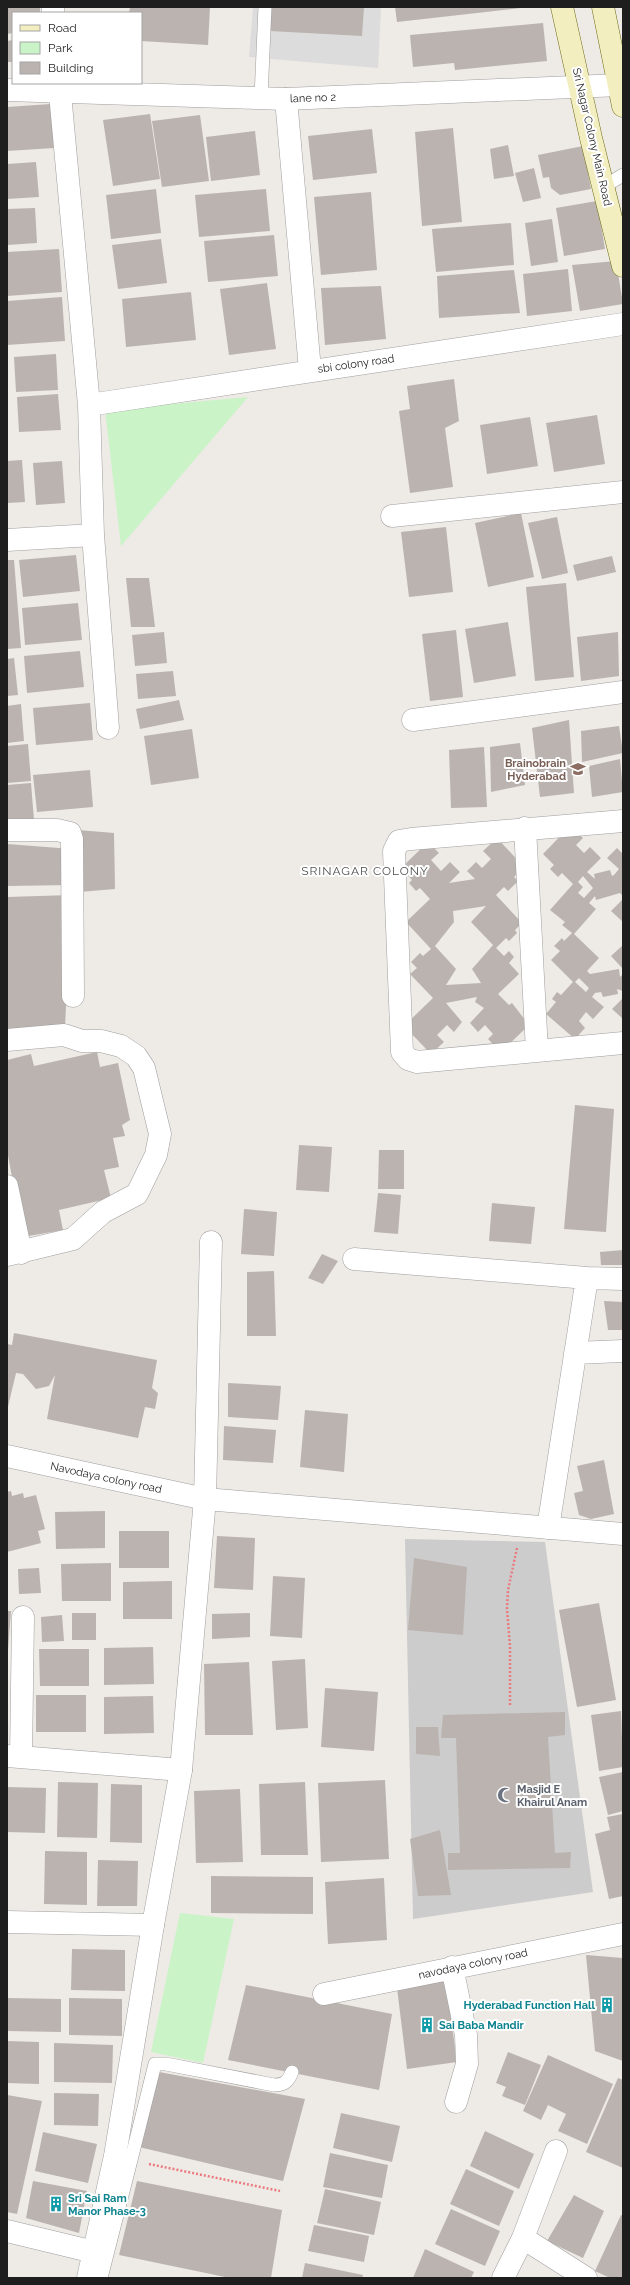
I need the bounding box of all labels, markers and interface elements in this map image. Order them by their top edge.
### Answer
legend [12,12,142,84]
text: Road [48,21,77,35]
text: Park [48,41,73,55]
text: Building [48,61,94,75]
street label: Sri Nagar Colony Main Road [570,67,614,207]
street label: lane no 2 [290,91,337,105]
street label: sbi colony road [317,352,395,376]
place label: Brainobrain Hyderabad [505,757,566,783]
school or university icon: Brainobrain Hyderabad [569,760,587,778]
district label: SRINAGAR COLONY [301,864,429,878]
street label: Navodaya colony road [49,1460,163,1496]
place label: Masjid E Khairul Anam [517,1783,587,1809]
mosque icon: Masjid E Khairul Anam [496,1786,514,1804]
street label: navodaya colony road [417,1946,529,1982]
building icon: Hyderabad Function Hall [598,1996,616,2014]
place label: Hyderabad Function Hall [464,1999,595,2012]
building icon: Sai Baba Mandir [418,2016,436,2034]
place label: Sai Baba Mandir [439,2019,525,2032]
place label: Sri Sai Ram Manor Phase-3 [68,2192,146,2218]
building icon: Sri Sai Ram Manor Phase-3 [47,2195,65,2213]

